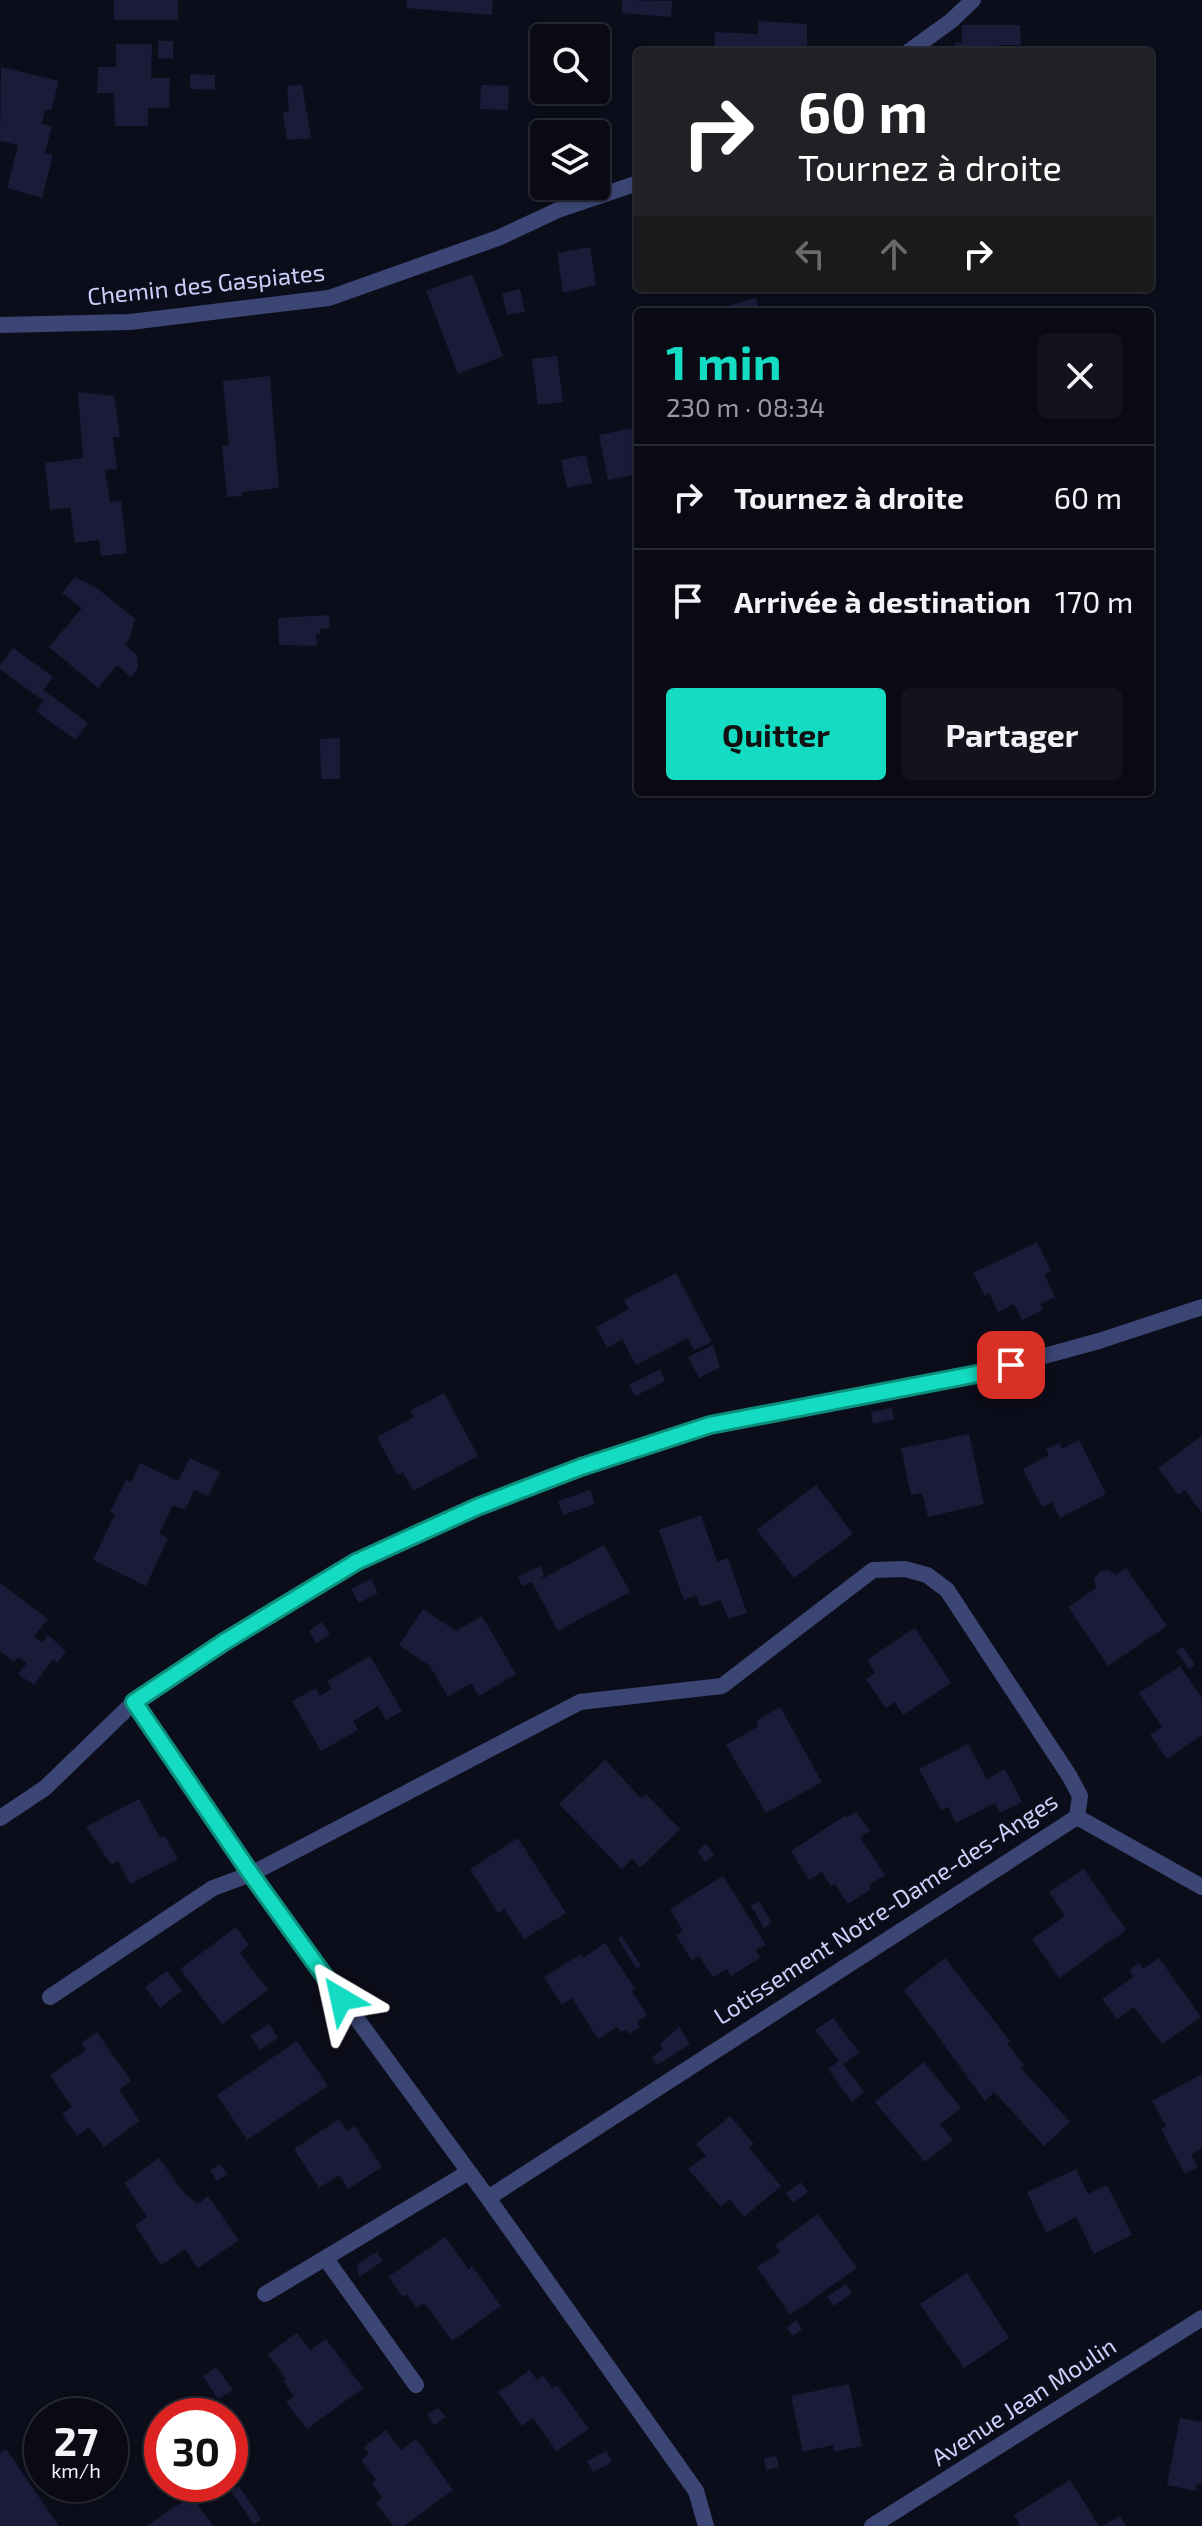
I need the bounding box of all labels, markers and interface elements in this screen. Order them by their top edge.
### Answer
map controls [530,24,610,200]
button: search [530,24,610,104]
text: 60 m [798,77,928,144]
icon: right [666,80,770,184]
button: layers [530,120,610,200]
text: Tournez à droite [798,145,1062,188]
icon: left [788,232,832,276]
icon: ahead [872,232,916,276]
icon: right [956,232,1000,276]
street label: Chemin des Gaspiates [86,257,326,310]
text: 1 min [666,332,782,390]
button: close [1038,334,1122,418]
text: 230 m · 08:34 [666,391,825,422]
icon: right [666,475,710,519]
text: Tournez à droite [734,479,964,515]
text: 60 m [1054,479,1122,515]
icon: arrive [666,579,710,623]
text: Arrivée à destination [734,583,1031,619]
text: 170 m [1055,583,1133,619]
button: Quitter [666,688,886,780]
button: Partager [902,688,1122,780]
pin [977,1331,1045,1399]
icon: arrive [989,1343,1033,1387]
street label: Lotissement Notre-Dame-des-Anges [708,1786,1062,2030]
position arrow [299,1957,383,2041]
street label: Avenue Jean Moulin [925,2330,1121,2471]
speed limit sign: 30 [144,2398,248,2502]
text: 27 [54,2416,98,2464]
text: km/h [51,2458,101,2482]

